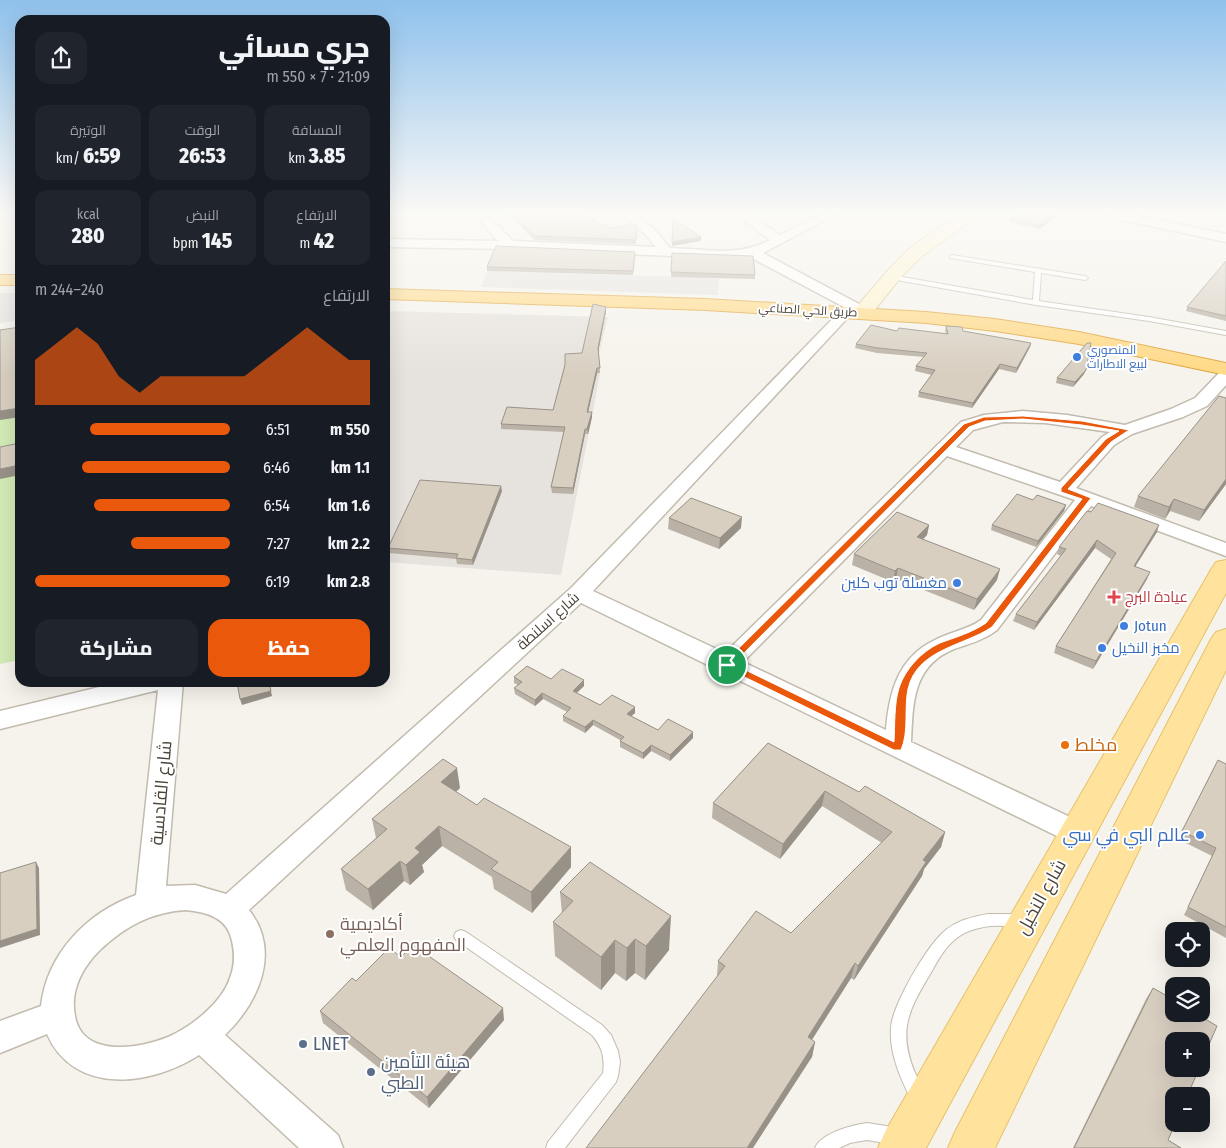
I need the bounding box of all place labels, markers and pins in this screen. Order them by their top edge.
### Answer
place label: المنصوري لبيع الاطارات [1087,343,1147,372]
marker: المنصوري لبيع الاطارات [1071,351,1083,363]
place label: مغسلة توب كلين [841,574,947,593]
marker: مغسلة توب كلين [951,577,963,589]
place label: عيادة البرج [1125,588,1188,608]
marker: عيادة البرج [1107,590,1121,604]
place label: Jotun [1134,617,1167,635]
marker: Jotun [1118,620,1130,632]
place label: مخبز النخيل [1112,639,1180,658]
marker: مخبز النخيل [1096,642,1108,654]
pin [706,644,748,686]
place label: مخلط [1075,734,1117,756]
marker: مخلط [1059,739,1071,751]
place label: عالم البي في سي [1062,824,1190,849]
marker: عالم البي في سي [1194,829,1206,841]
place label: أكاديمية المفهوم العلمي [340,913,466,959]
marker: أكاديمية المفهوم العلمي [324,928,336,940]
place label: LNET [313,1033,349,1055]
marker: LNET [297,1038,309,1050]
place label: هيئة التأمين الطبي [381,1051,470,1097]
marker: هيئة التأمين الطبي [365,1066,377,1078]

